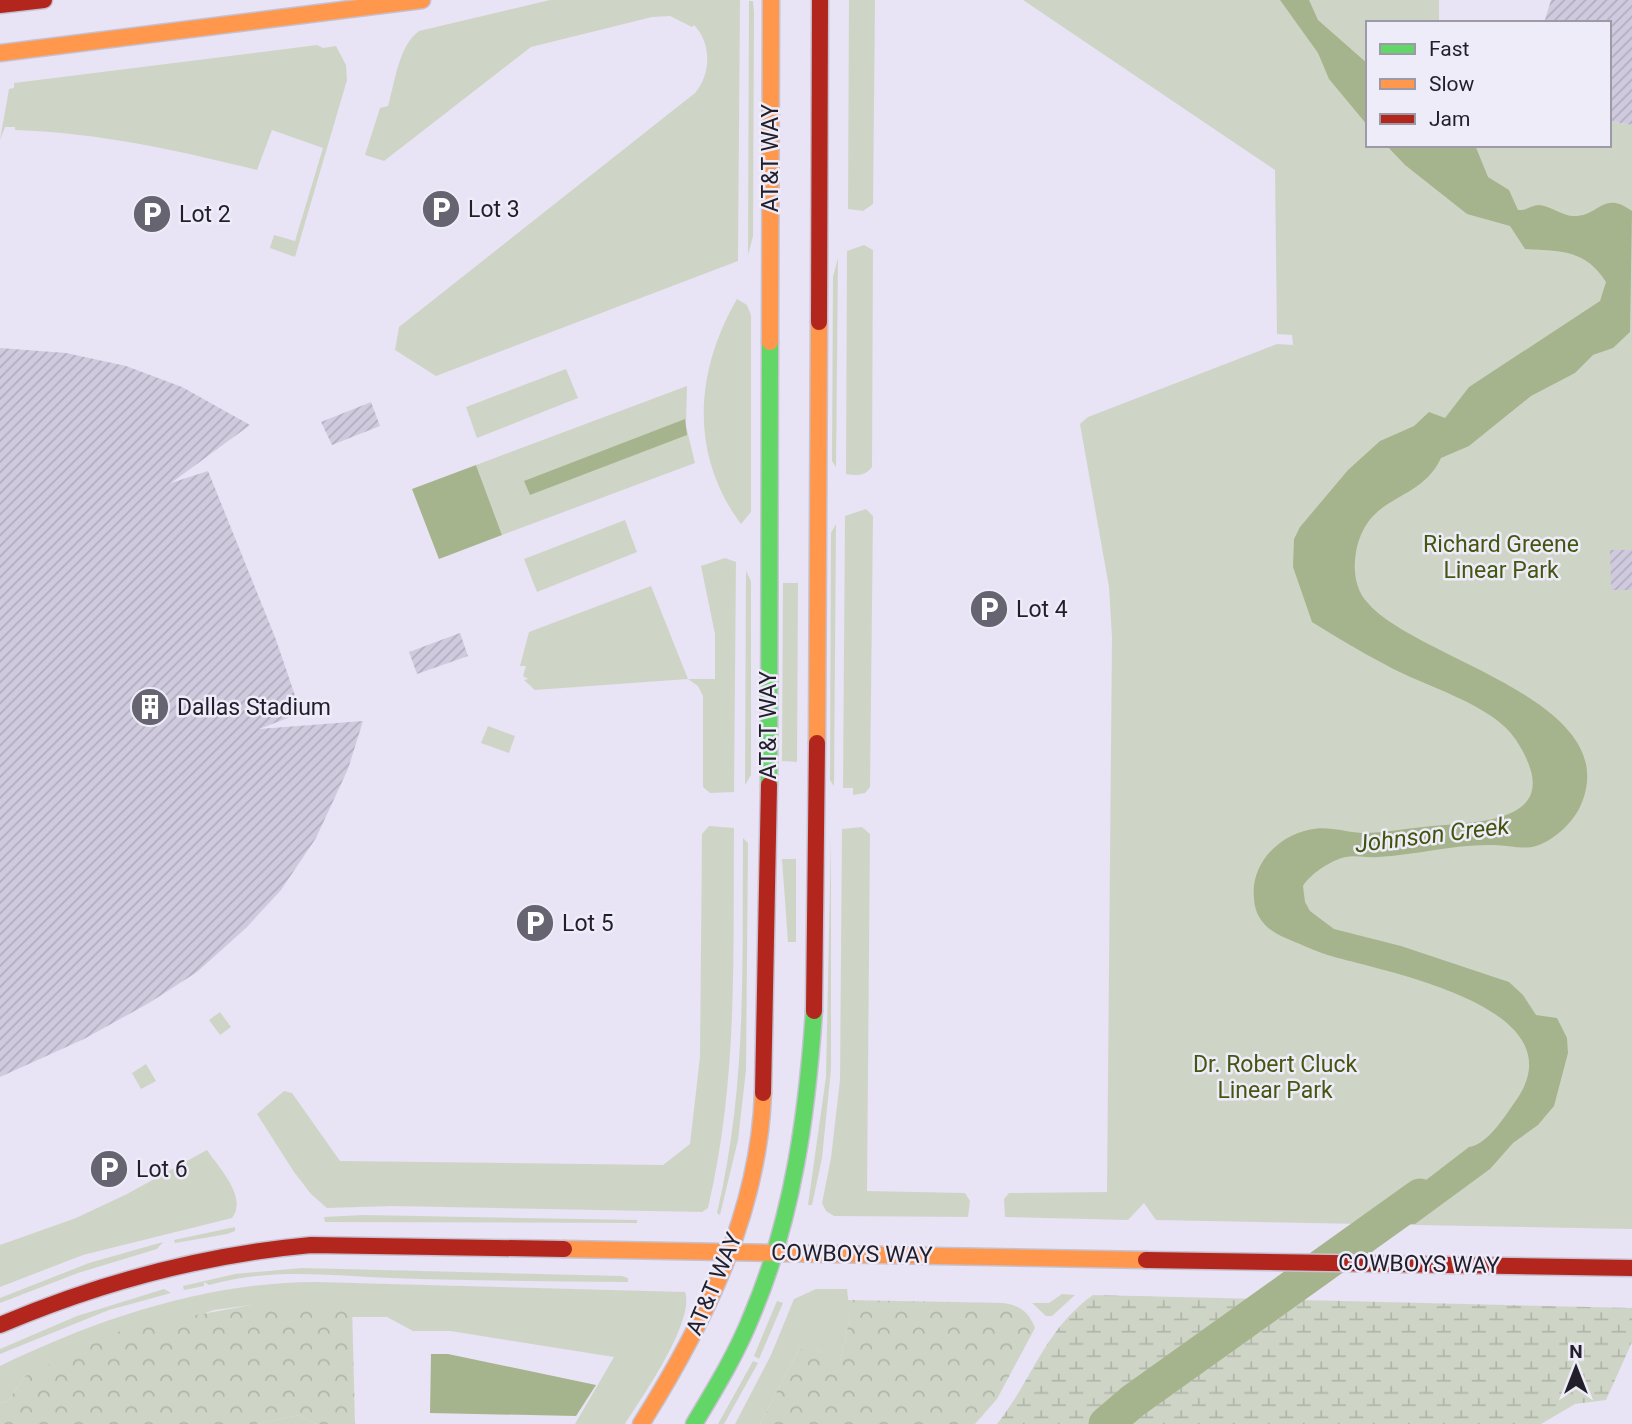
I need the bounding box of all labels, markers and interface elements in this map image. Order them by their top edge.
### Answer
legend [1366,21,1611,147]
text: Fast [1429,37,1470,61]
text: Slow [1429,72,1475,96]
street label: AT&T WAY [757,104,784,212]
text: Jam [1429,107,1470,131]
parking icon: Lot 3 [420,188,462,230]
parking icon: Lot 2 [131,193,173,235]
place label: Lot 3 [468,196,520,223]
place label: Lot 2 [179,201,231,228]
park label: Richard Greene Linear Park [1423,531,1579,584]
parking icon: Lot 4 [968,588,1010,630]
place label: Lot 4 [1016,596,1068,623]
street label: AT&T WAY [755,671,782,779]
building icon: Dallas Stadium [129,686,171,728]
place label: Dallas Stadium [177,694,331,721]
water label: Johnson Creek [1353,812,1512,858]
parking icon: Lot 5 [514,902,556,944]
place label: Lot 5 [562,910,614,937]
park label: Dr. Robert Cluck Linear Park [1193,1051,1357,1104]
parking icon: Lot 6 [88,1148,130,1190]
place label: Lot 6 [136,1156,188,1183]
street label: AT&T WAY [680,1229,748,1339]
street label: COWBOYS WAY [771,1239,933,1269]
street label: COWBOYS WAY [1338,1249,1500,1279]
north arrow [1541,1333,1611,1403]
text: N [1569,1340,1583,1363]

